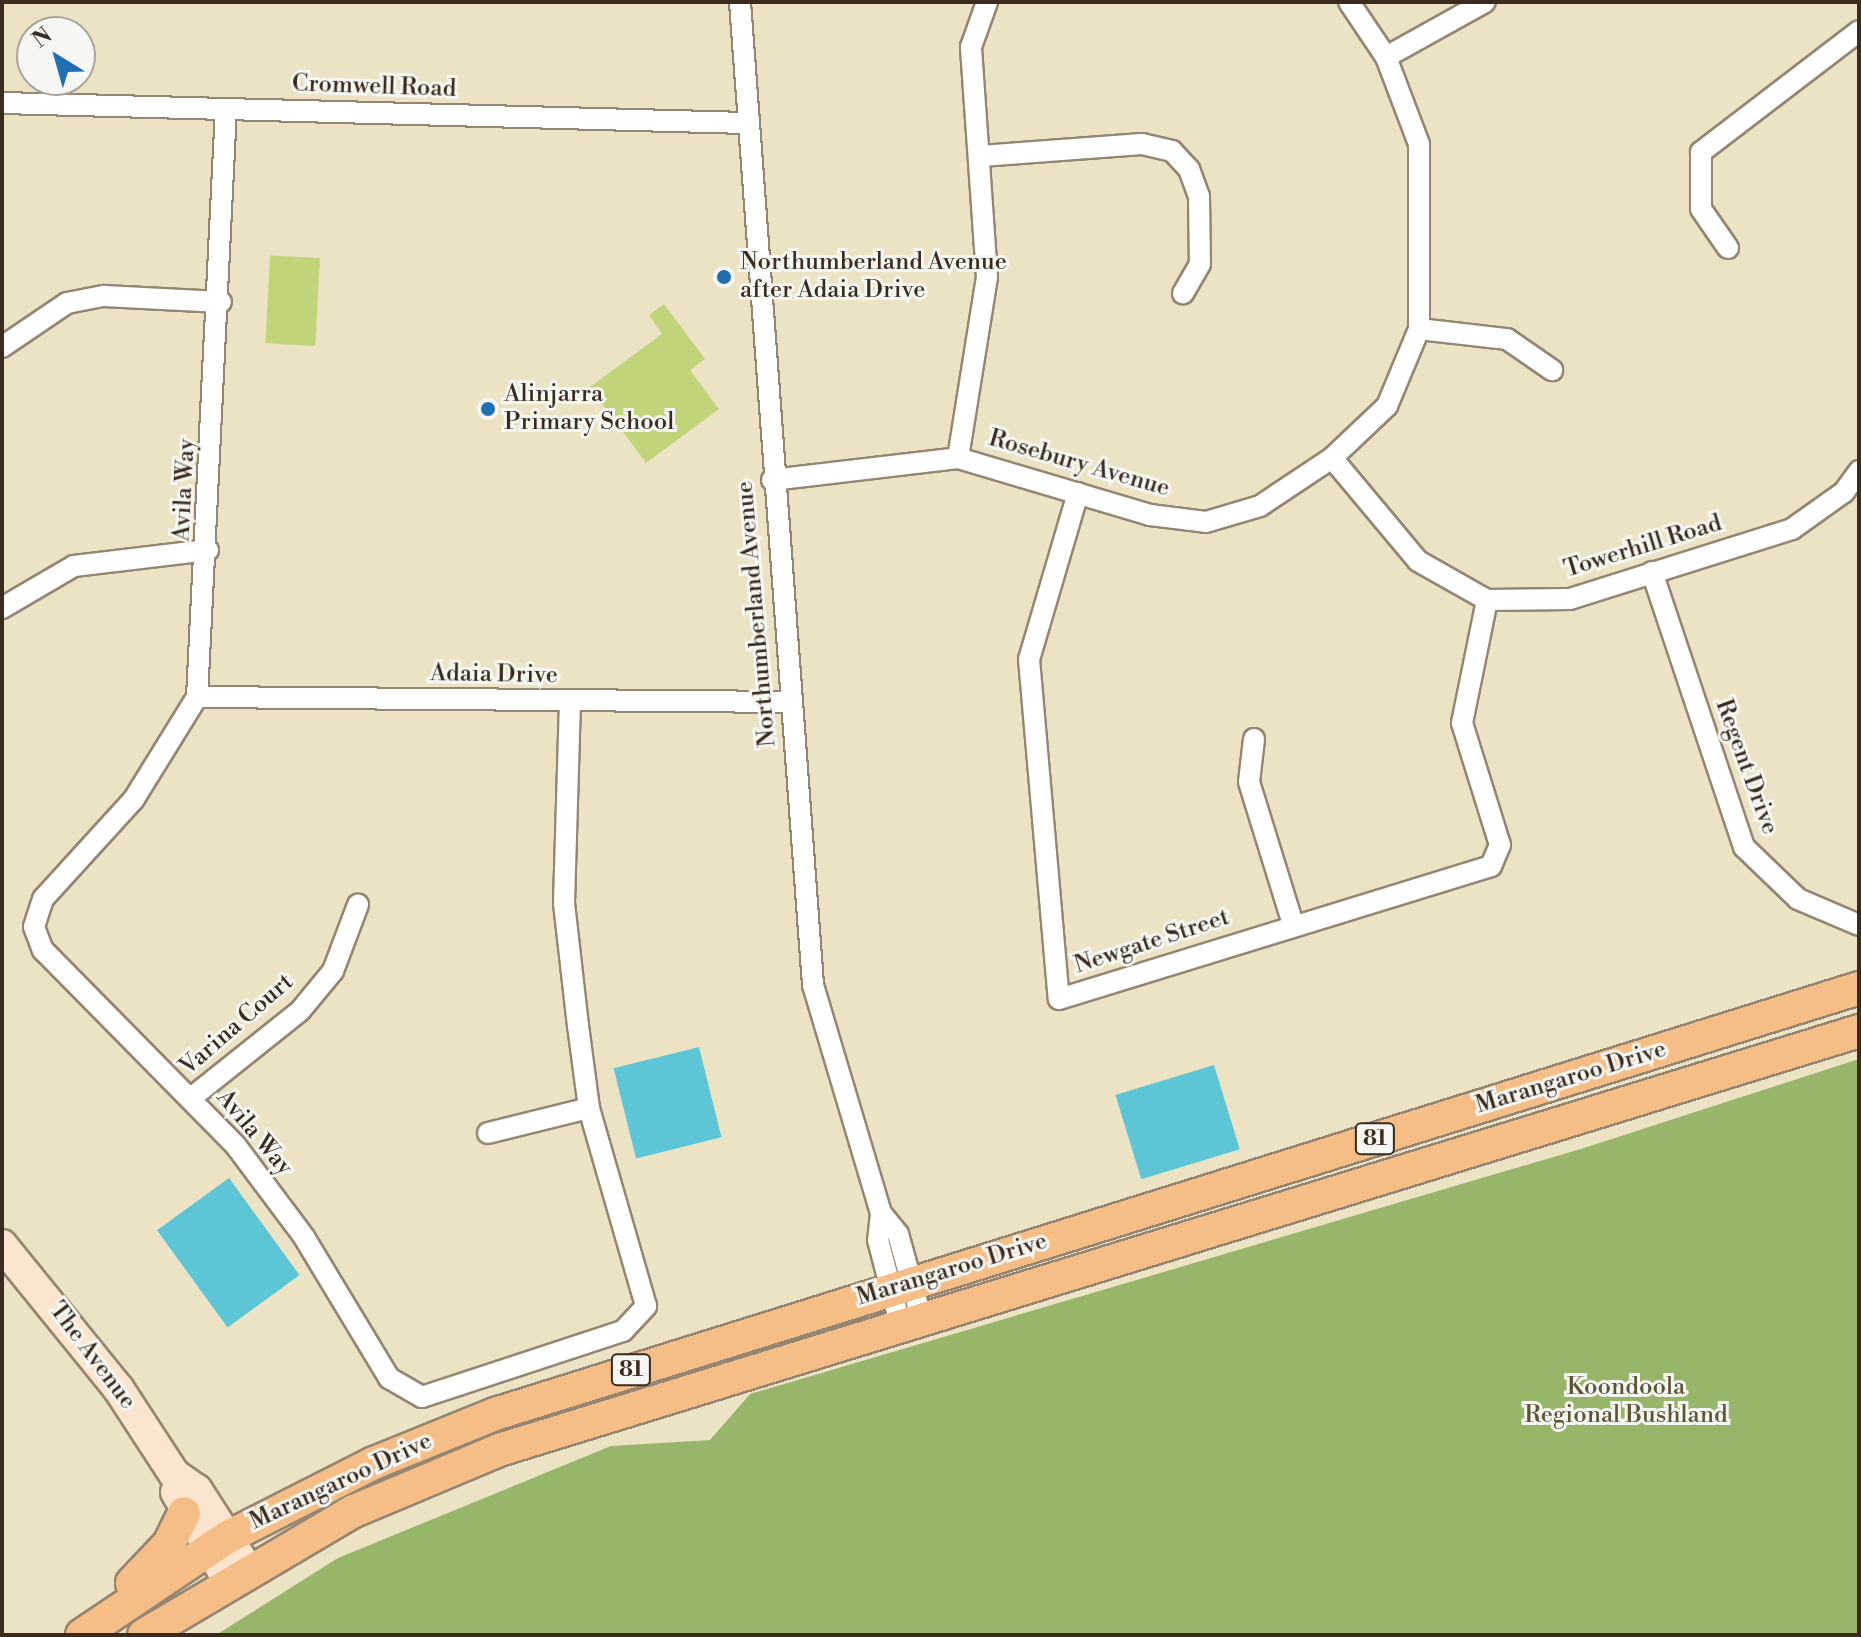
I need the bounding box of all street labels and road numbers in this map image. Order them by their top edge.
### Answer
street label: Cromwell Road [291,70,457,104]
street label: Rosebury Avenue [985,424,1173,504]
street label: Avila Way [168,438,202,542]
street label: Northumberland Avenue [731,480,783,748]
street label: Towerhill Road [1561,509,1725,585]
street label: Adaia Drive [430,659,558,691]
street label: Regent Drive [1708,696,1784,838]
street label: Newgate Street [1071,903,1233,981]
street label: Varina Court [174,968,300,1082]
street label: Marangaroo Drive [1472,1035,1670,1121]
street label: Avila Way [210,1084,298,1182]
road number: 81 [1353,1121,1397,1157]
street label: Marangaroo Drive [853,1227,1051,1313]
street label: The Avenue [42,1297,142,1415]
road number: 81 [609,1352,653,1388]
street label: Marangaroo Drive [245,1427,437,1537]

